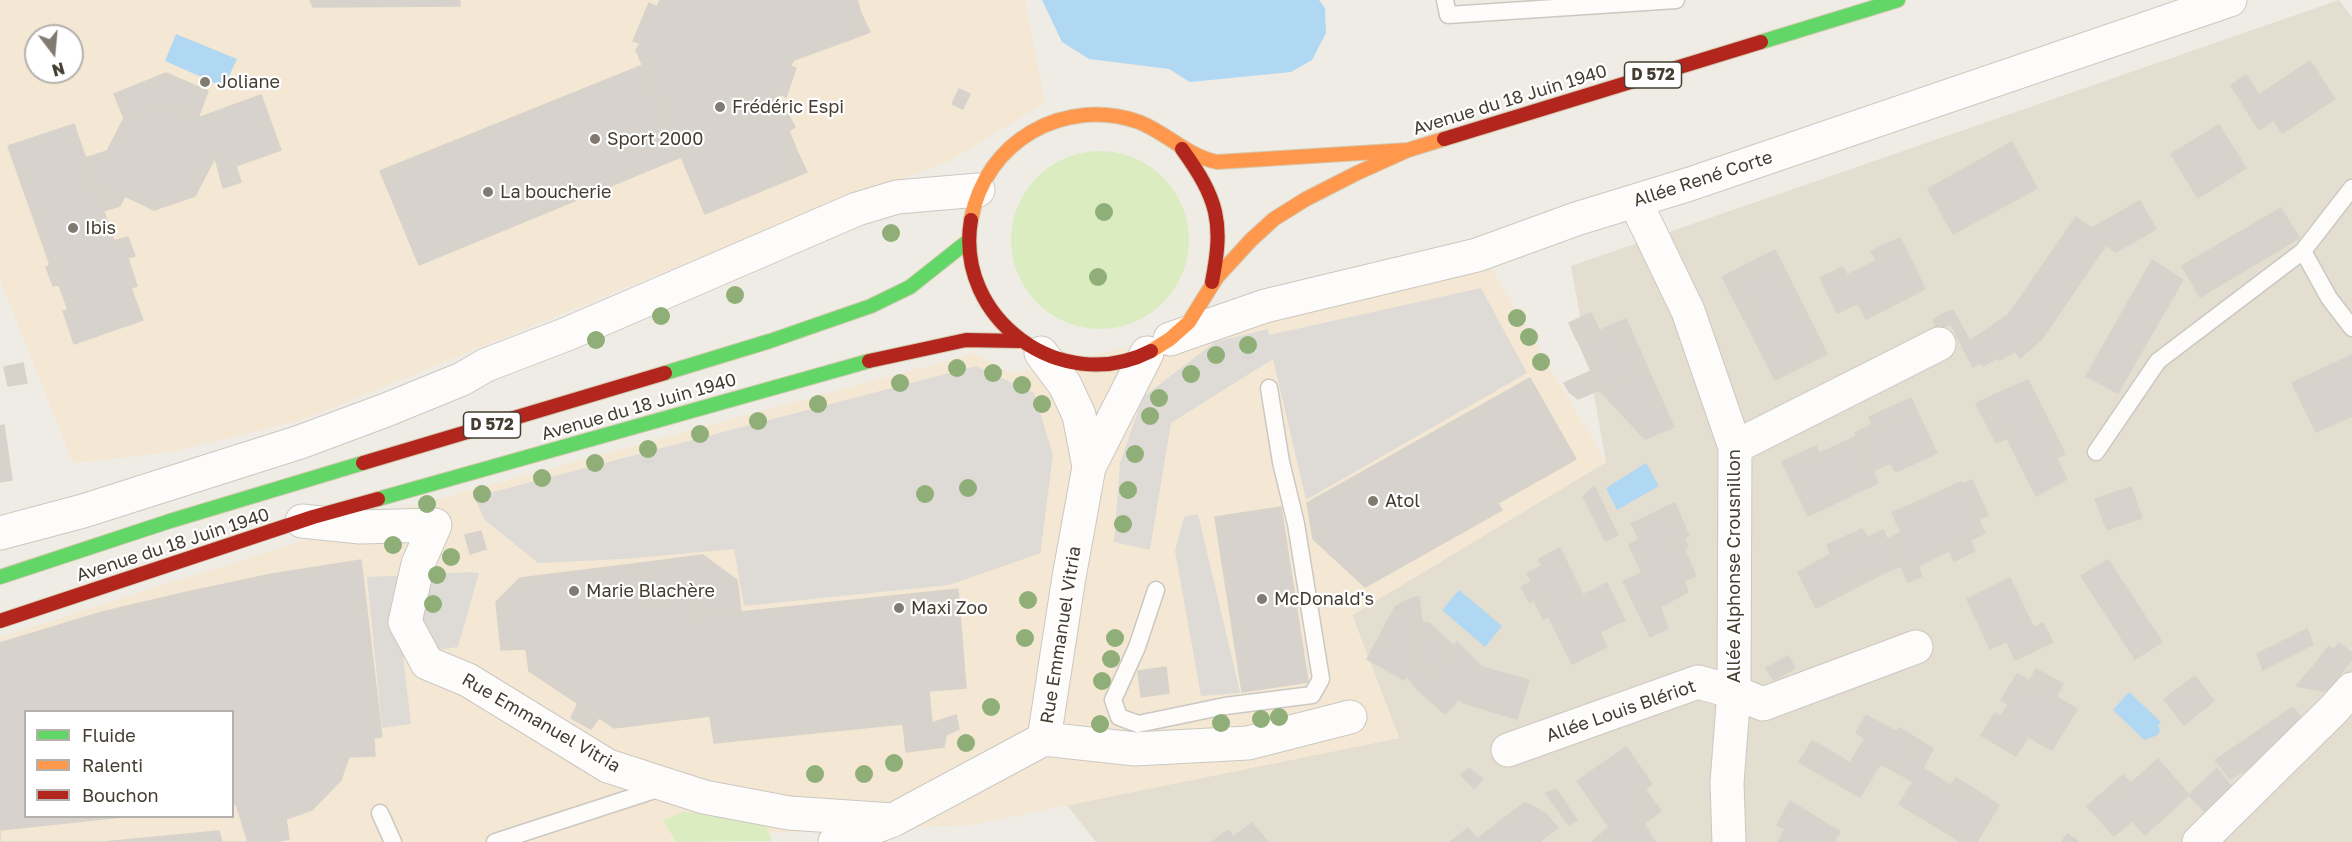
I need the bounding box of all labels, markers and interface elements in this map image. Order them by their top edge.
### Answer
north arrow [24,24,84,84]
text: N [50,58,67,81]
street label: Avenue du 18 Juin 1940 [1410,60,1610,140]
road number: D 572 [1624,62,1682,88]
place label: Joliane [217,71,280,93]
marker: Joliane [198,75,212,89]
place label: Frédéric Espi [732,96,844,118]
marker: Frédéric Espi [713,100,727,114]
place label: Sport 2000 [607,128,703,150]
marker: Sport 2000 [588,132,602,146]
street label: Allée René Corte [1631,146,1775,212]
place label: La boucherie [500,181,611,203]
marker: La boucherie [481,185,495,199]
place label: Ibis [85,217,116,239]
marker: Ibis [66,221,80,235]
street label: Avenue du 18 Juin 1940 [539,369,739,445]
road number: D 572 [464,412,520,438]
street label: Allée Alphonse Crousnillon [1723,449,1745,683]
place label: Atol [1385,490,1420,512]
marker: Atol [1366,494,1380,508]
street label: Avenue du 18 Juin 1940 [74,504,272,586]
street label: Rue Emmanuel Vitria [1036,545,1086,725]
place label: Marie Blachère [586,580,715,602]
marker: Marie Blachère [567,584,581,598]
place label: McDonald's [1274,588,1374,610]
marker: McDonald's [1255,592,1269,606]
place label: Maxi Zoo [911,597,988,619]
marker: Maxi Zoo [892,601,906,615]
street label: Rue Emmanuel Vitria [458,669,624,777]
street label: Allée Louis Blériot [1543,675,1699,747]
legend [24,710,234,818]
text: Fluide [82,724,136,746]
text: Ralenti [82,754,143,776]
text: Bouchon [82,784,159,806]

